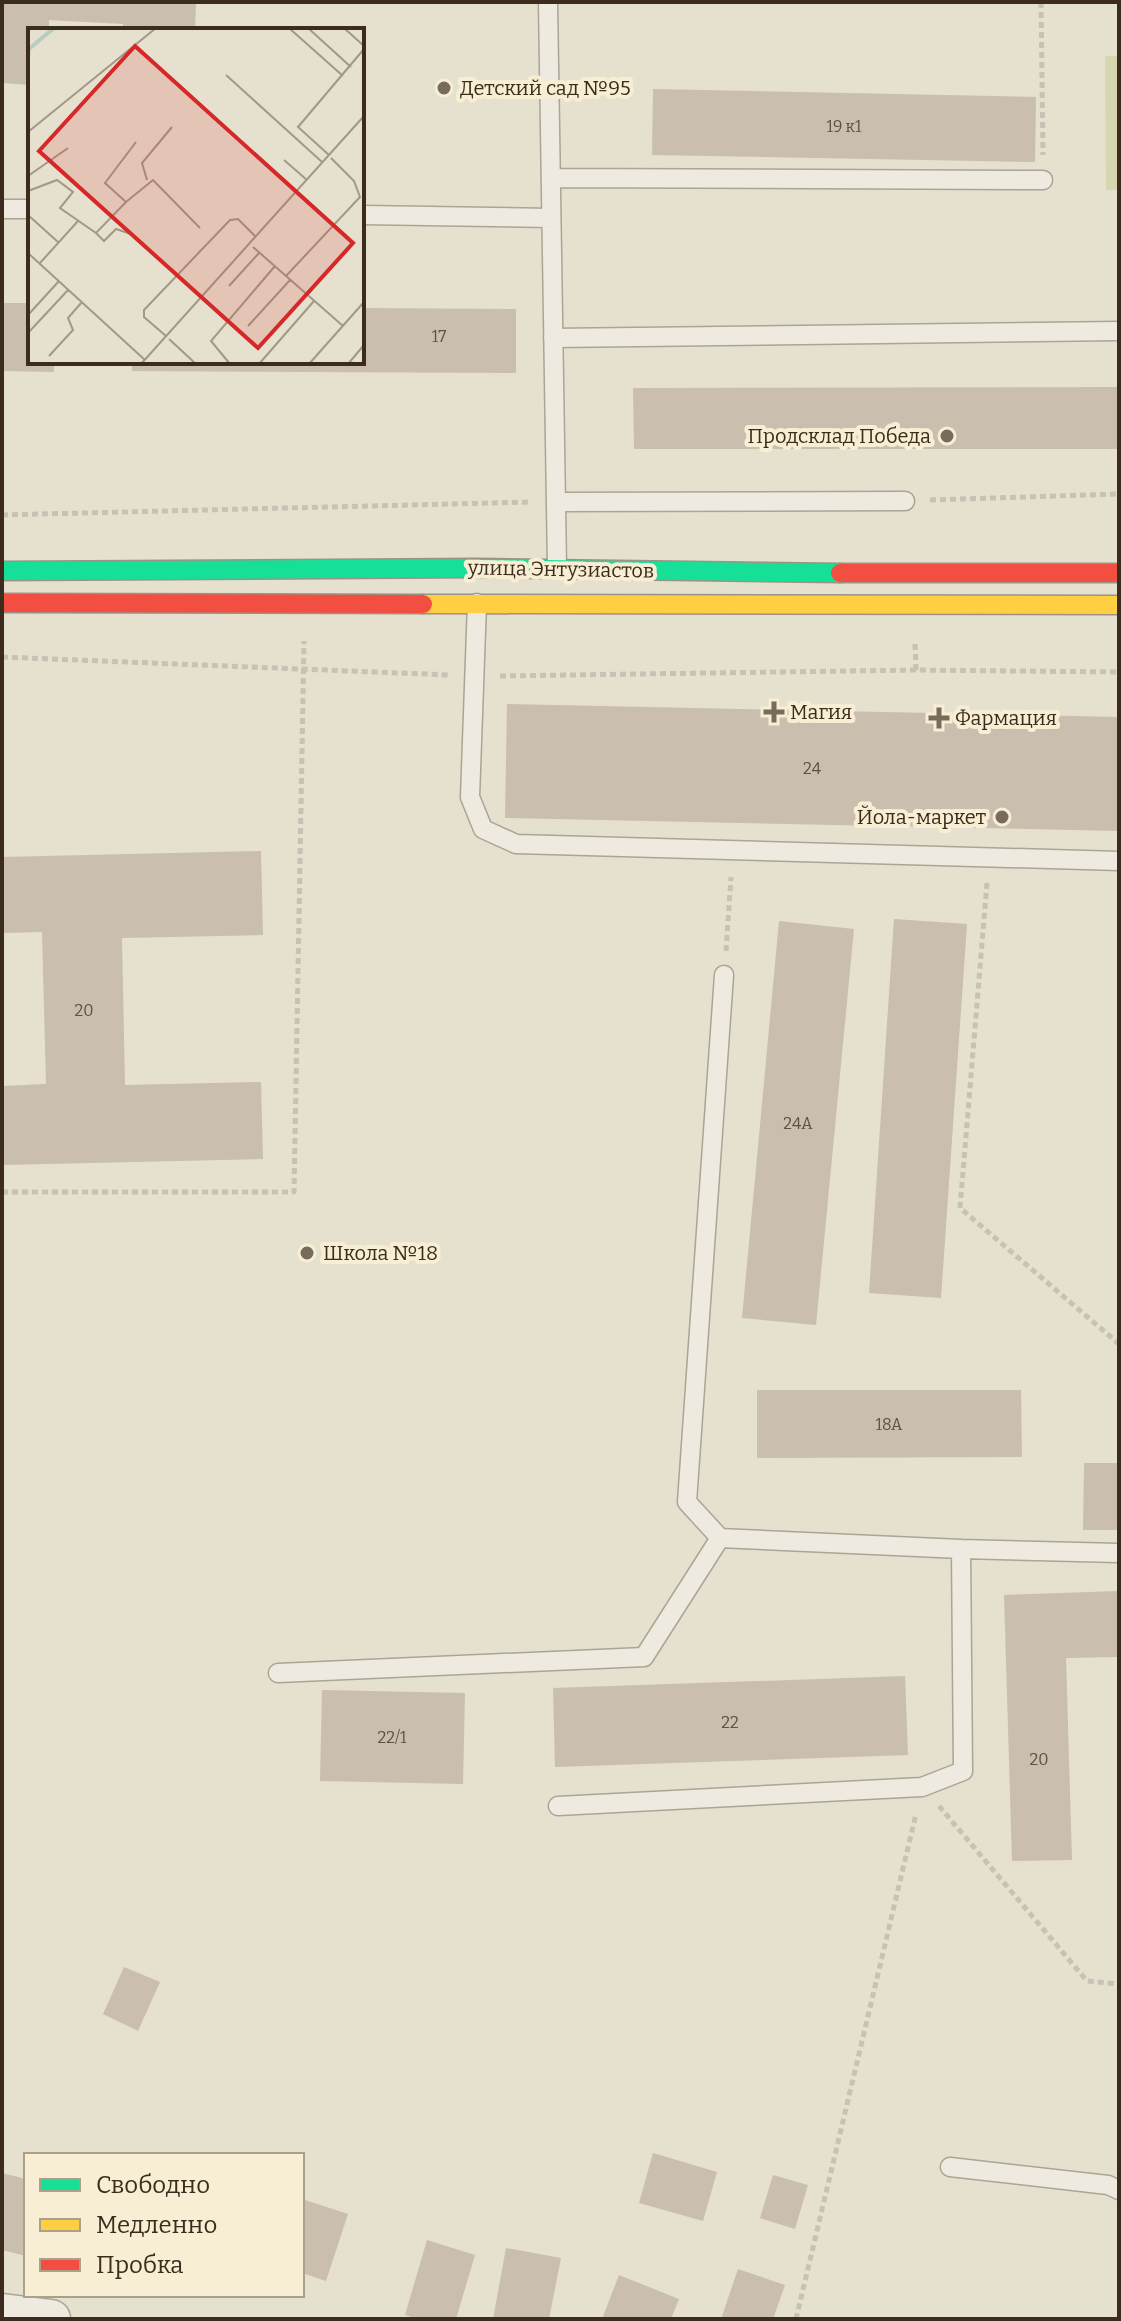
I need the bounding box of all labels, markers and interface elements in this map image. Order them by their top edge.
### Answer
inset map [28,28,364,364]
place label: Детский сад №95 [460,76,631,100]
marker: Детский сад №95 [435,79,453,97]
house number: 19 к1 [827,117,862,136]
house number: 17 [432,327,446,346]
place label: Продсклад Победа [748,424,931,448]
marker: Продсклад Победа [938,427,956,445]
street label: улица Энтузиастов [467,555,654,583]
place label: Магия [790,700,852,724]
marker: Магия [765,703,783,721]
place label: Фармация [955,706,1057,730]
marker: Фармация [930,709,948,727]
house number: 24 [803,759,822,778]
place label: Йола-маркет [857,805,986,829]
marker: Йола-маркет [993,808,1011,826]
house number: 20 [75,1001,93,1020]
house number: 24А [783,1114,813,1133]
place label: Школа №18 [323,1241,438,1265]
marker: Школа №18 [298,1244,316,1262]
house number: 18А [876,1415,903,1434]
house number: 22 [721,1713,739,1732]
house number: 22/1 [378,1728,407,1747]
house number: 20 [1030,1750,1048,1769]
legend [24,2153,304,2297]
text: Свободно [96,2171,210,2199]
text: Медленно [96,2211,217,2239]
text: Пробка [96,2251,183,2279]

